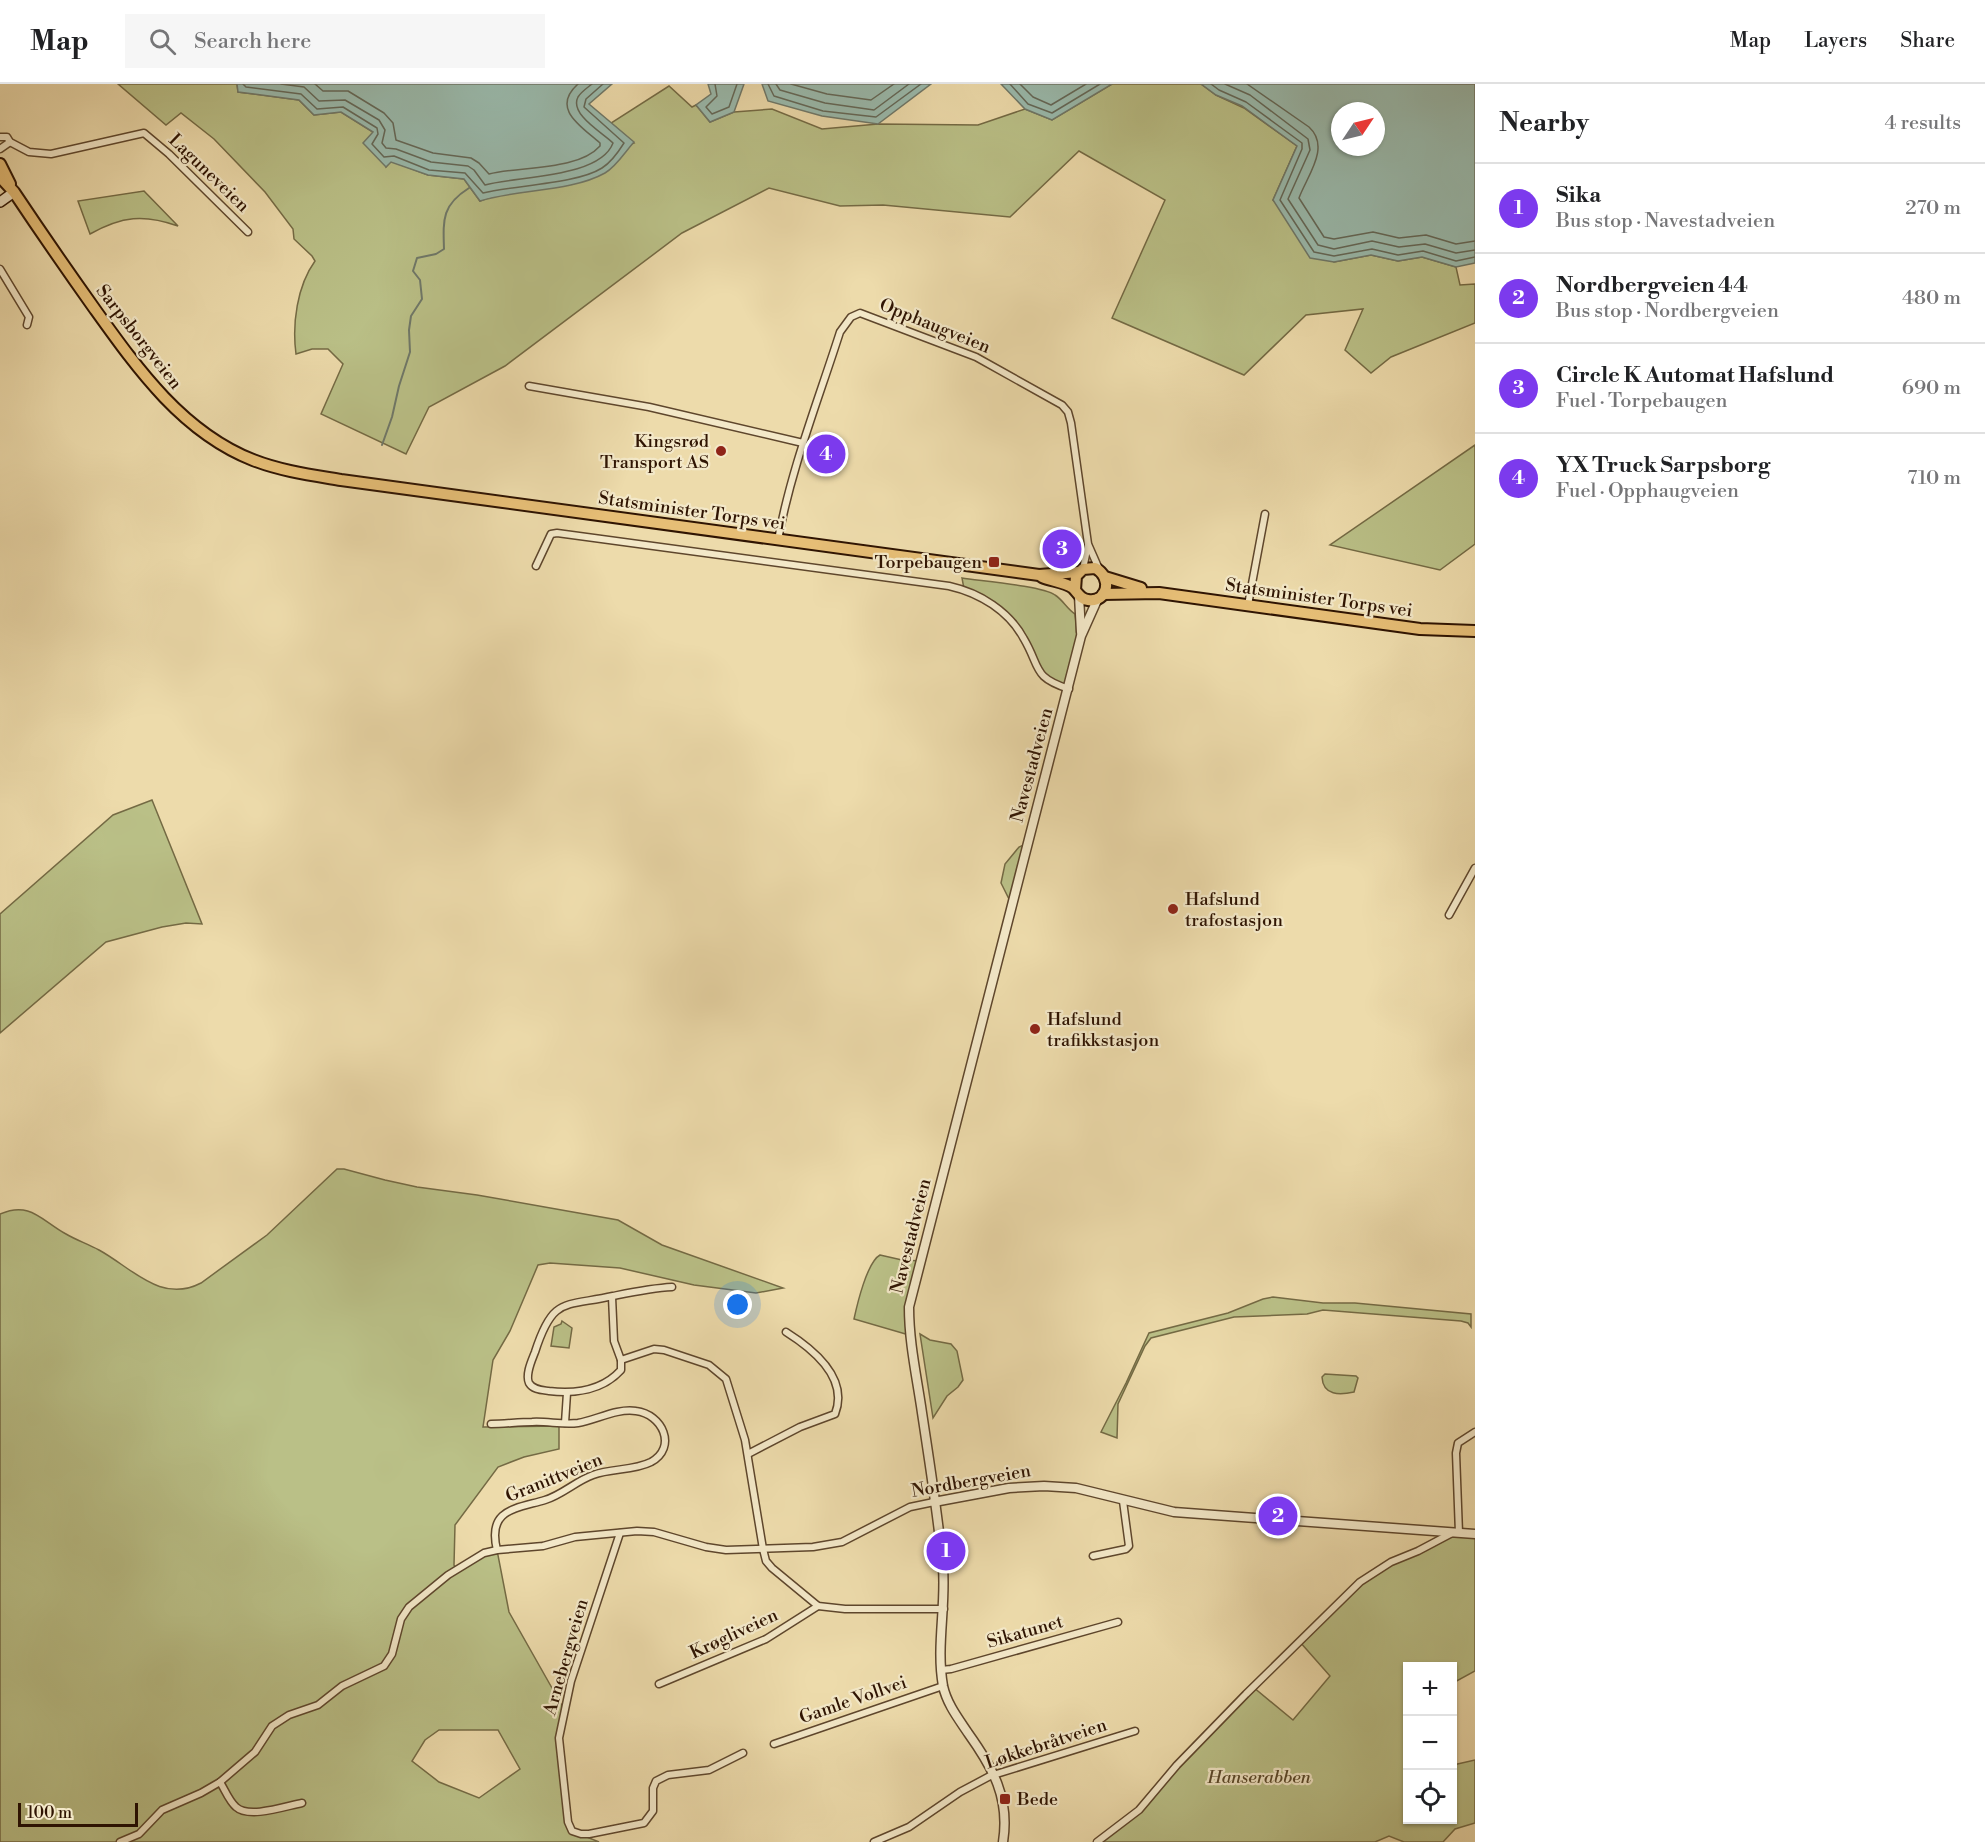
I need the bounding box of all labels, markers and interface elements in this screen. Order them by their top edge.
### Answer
search box [125,14,545,68]
text: Map [30,24,89,59]
icon: search [146,25,179,58]
text: Search here [194,28,311,55]
text: Map [1730,28,1771,54]
text: Layers [1804,28,1867,54]
text: Share [1900,28,1955,54]
north arrow [1331,102,1385,156]
text: Nearby [1499,107,1589,139]
text: 4 results [1884,111,1961,136]
street label: Laguneveien [164,129,255,218]
text: Sika [1556,182,1601,209]
text: 1 [1514,196,1523,221]
text: 270 m [1905,196,1961,221]
text: Bus stop · Navestadveien [1556,209,1775,234]
text: Nordbergveien 44 [1556,272,1748,299]
street label: Sarpsborgveien [91,280,187,394]
text: 2 [1512,286,1525,311]
text: 480 m [1902,286,1961,311]
street label: Opphaugveien [876,293,994,359]
text: Bus stop · Nordbergveien [1556,299,1779,324]
text: Circle K Automat Hafslund [1556,362,1834,389]
text: 3 [1512,376,1525,401]
text: 690 m [1902,376,1961,401]
text: Fuel · Torpebaugen [1556,389,1727,414]
place label: Kingsrød Transport AS [600,430,710,474]
pin: 4 [806,432,846,476]
marker: Kingsrød Transport AS [714,444,728,458]
text: YX Truck Sarpsborg [1556,452,1770,479]
text: 4 [1512,466,1525,491]
text: 710 m [1907,466,1961,491]
text: Fuel · Opphaugveien [1556,479,1739,504]
street label: Statsminister Torps vei [597,486,787,536]
pin: 3 [1042,526,1082,572]
place label: Torpebaugen [875,551,982,574]
marker: Torpebaugen [987,555,1001,569]
street label: Statsminister Torps vei [1224,573,1414,623]
street label: Navestadveien [1006,705,1058,825]
place label: Hafslund trafostasjon [1185,888,1283,932]
marker: Hafslund trafostasjon [1166,902,1180,916]
place label: Hafslund trafikkstasjon [1047,1008,1159,1052]
marker: Hafslund trafikkstasjon [1028,1022,1042,1036]
street label: Navestadveien [886,1176,936,1296]
your location [723,1290,752,1319]
street label: Granittveien [502,1448,606,1508]
street label: Nordbergveien [909,1459,1033,1503]
pin: 2 [1258,1494,1298,1538]
pin: 1 [926,1528,966,1574]
street label: Arnebergveien [538,1596,594,1719]
street label: Krøgliveien [686,1603,782,1664]
street label: Sikatunet [984,1610,1066,1654]
map controls [1403,1662,1457,1824]
button: + [1403,1662,1457,1716]
street label: Gamle Vollvei [796,1671,910,1729]
street label: Løkkebråtveien [982,1713,1110,1775]
button: − [1403,1716,1457,1770]
park label: Hanserabben [1206,1766,1312,1789]
button: locate [1403,1770,1457,1824]
place label: Bede [1016,1788,1058,1811]
marker: Bede [998,1792,1012,1806]
scale bar [18,1800,138,1828]
text: 100 m [27,1803,72,1823]

